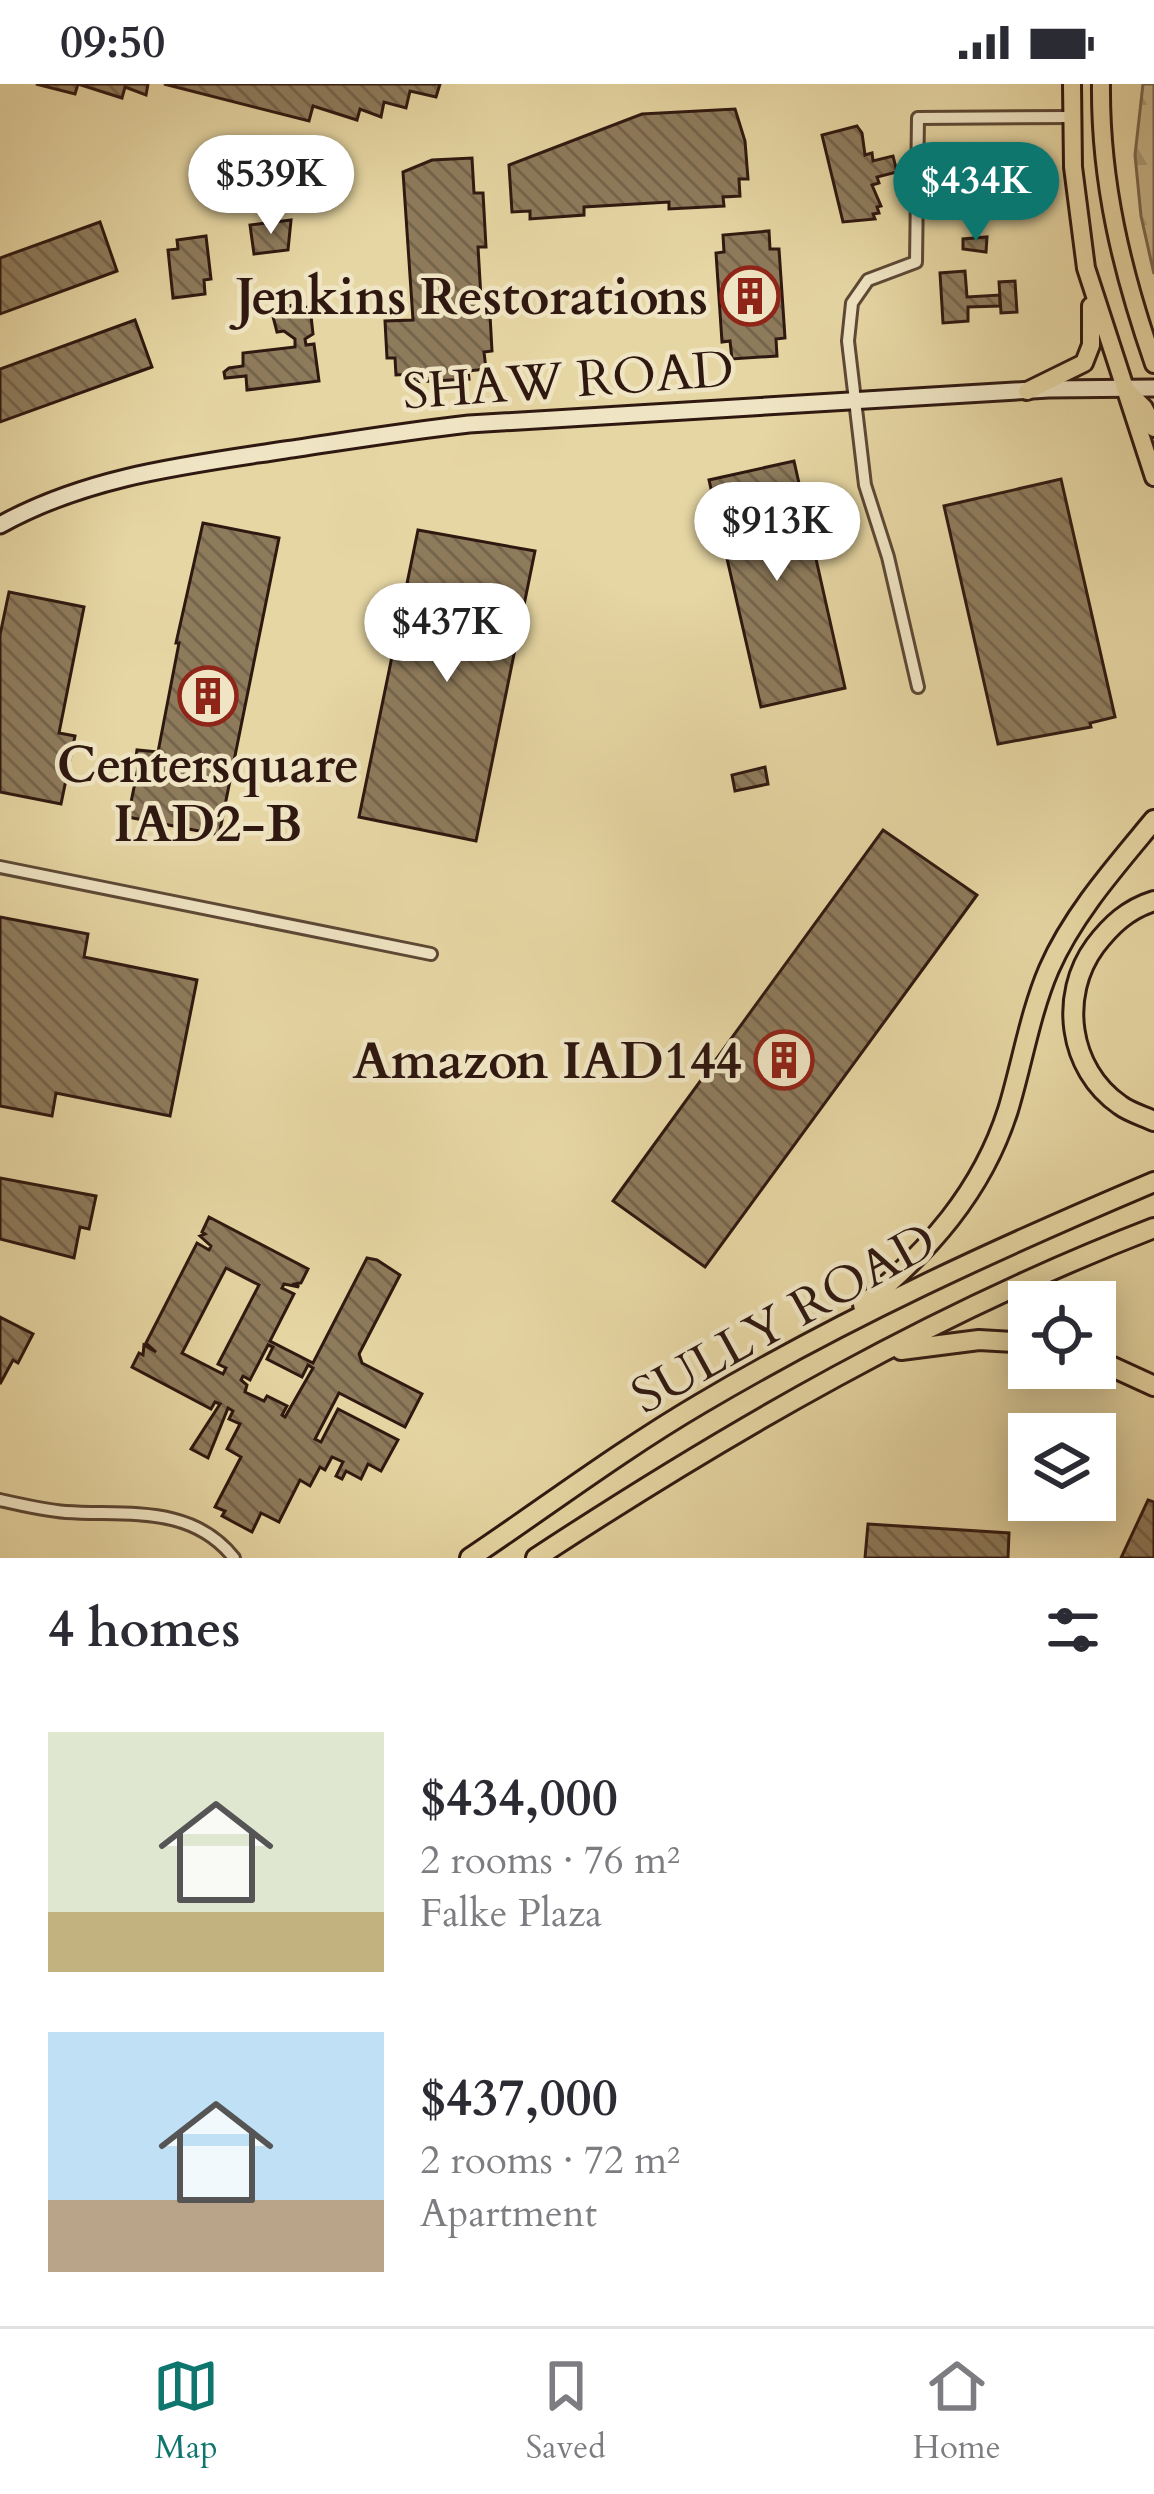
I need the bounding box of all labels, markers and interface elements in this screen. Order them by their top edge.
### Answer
text: 09:50 [60,12,165,73]
pin: $539K [187,135,355,237]
pin: $434K [892,142,1060,244]
text: $539K [215,147,327,200]
text: $434K [920,154,1032,207]
place label: Jenkins Restorations [228,263,708,333]
building icon: Jenkins Restorations [719,265,781,327]
street label: SHAW ROAD [400,335,736,427]
pin: $913K [693,482,861,584]
text: $913K [721,494,833,547]
pin: $437K [363,583,531,685]
text: $437K [391,595,503,648]
building icon: Centersquare IAD2-B [177,665,239,727]
place label: Centersquare IAD2-B [57,731,359,860]
place label: Amazon IAD144 [352,1027,742,1097]
building icon: Amazon IAD144 [753,1029,815,1091]
street label: SULLY ROAD [619,1206,949,1431]
map controls [1008,1281,1116,1521]
button: locate [1008,1281,1116,1389]
button: layers [1008,1413,1116,1521]
text: 4 homes [48,1595,240,1665]
icon: filters [1040,1597,1106,1663]
text: $434,000 [420,1764,618,1834]
icon: home [144,1780,288,1924]
text: 2 rooms · 76 m² [420,1834,680,1887]
text: Falke Plaza [420,1887,602,1940]
text: $437,000 [420,2064,618,2134]
icon: home [144,2080,288,2224]
text: 2 rooms · 72 m² [420,2134,680,2187]
text: Apartment [420,2187,597,2240]
tab: Map [153,2353,219,2470]
tab: Saved [526,2353,606,2470]
tab: Home [912,2353,1001,2470]

